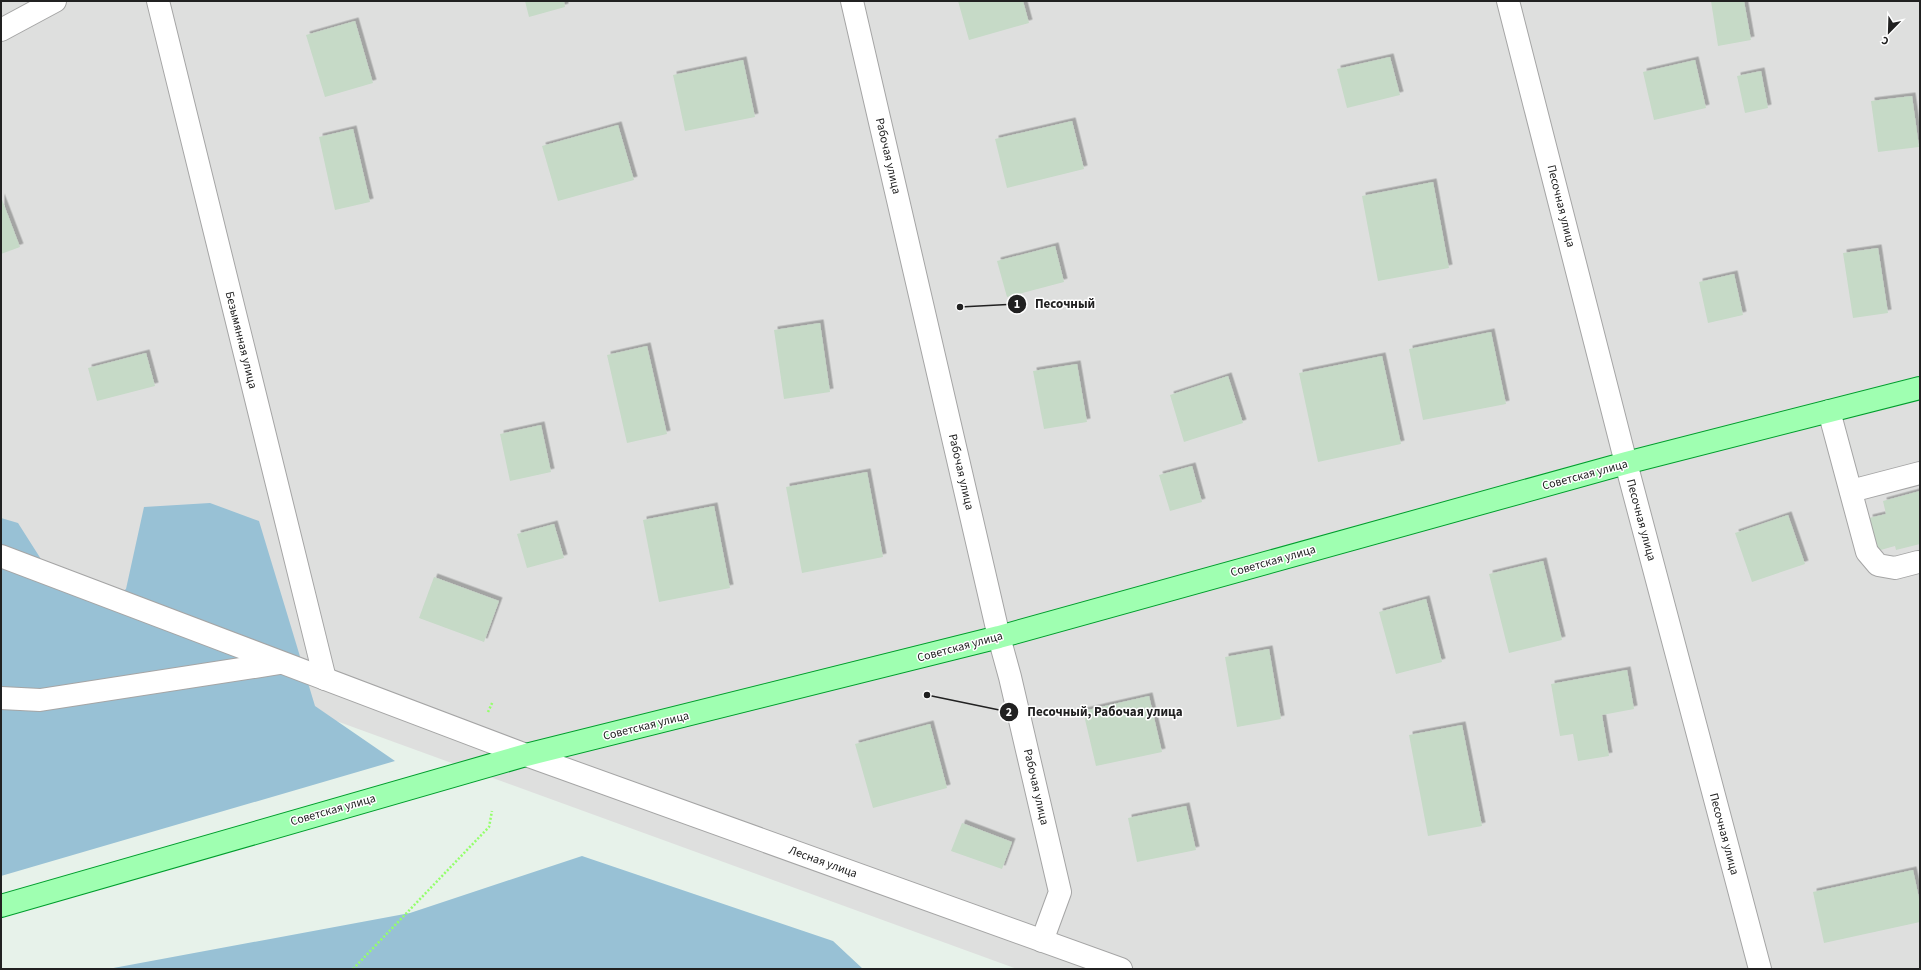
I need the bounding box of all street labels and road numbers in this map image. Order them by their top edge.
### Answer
street label: Рабочая улица [871,116,905,196]
street label: Песочная улица [1543,163,1579,249]
street label: Безымянная улица [221,290,261,390]
street label: Рабочая улица [944,432,978,512]
street label: Советская улица [1540,455,1630,495]
street label: Песочная улица [1622,477,1660,563]
street label: Советская улица [1228,541,1318,581]
street label: Советская улица [915,627,1005,667]
street label: Советская улица [601,707,691,745]
street label: Рабочая улица [1019,747,1053,827]
street label: Советская улица [288,790,378,830]
street label: Песочная улица [1705,791,1743,877]
street label: Лесная улица [786,842,860,882]

